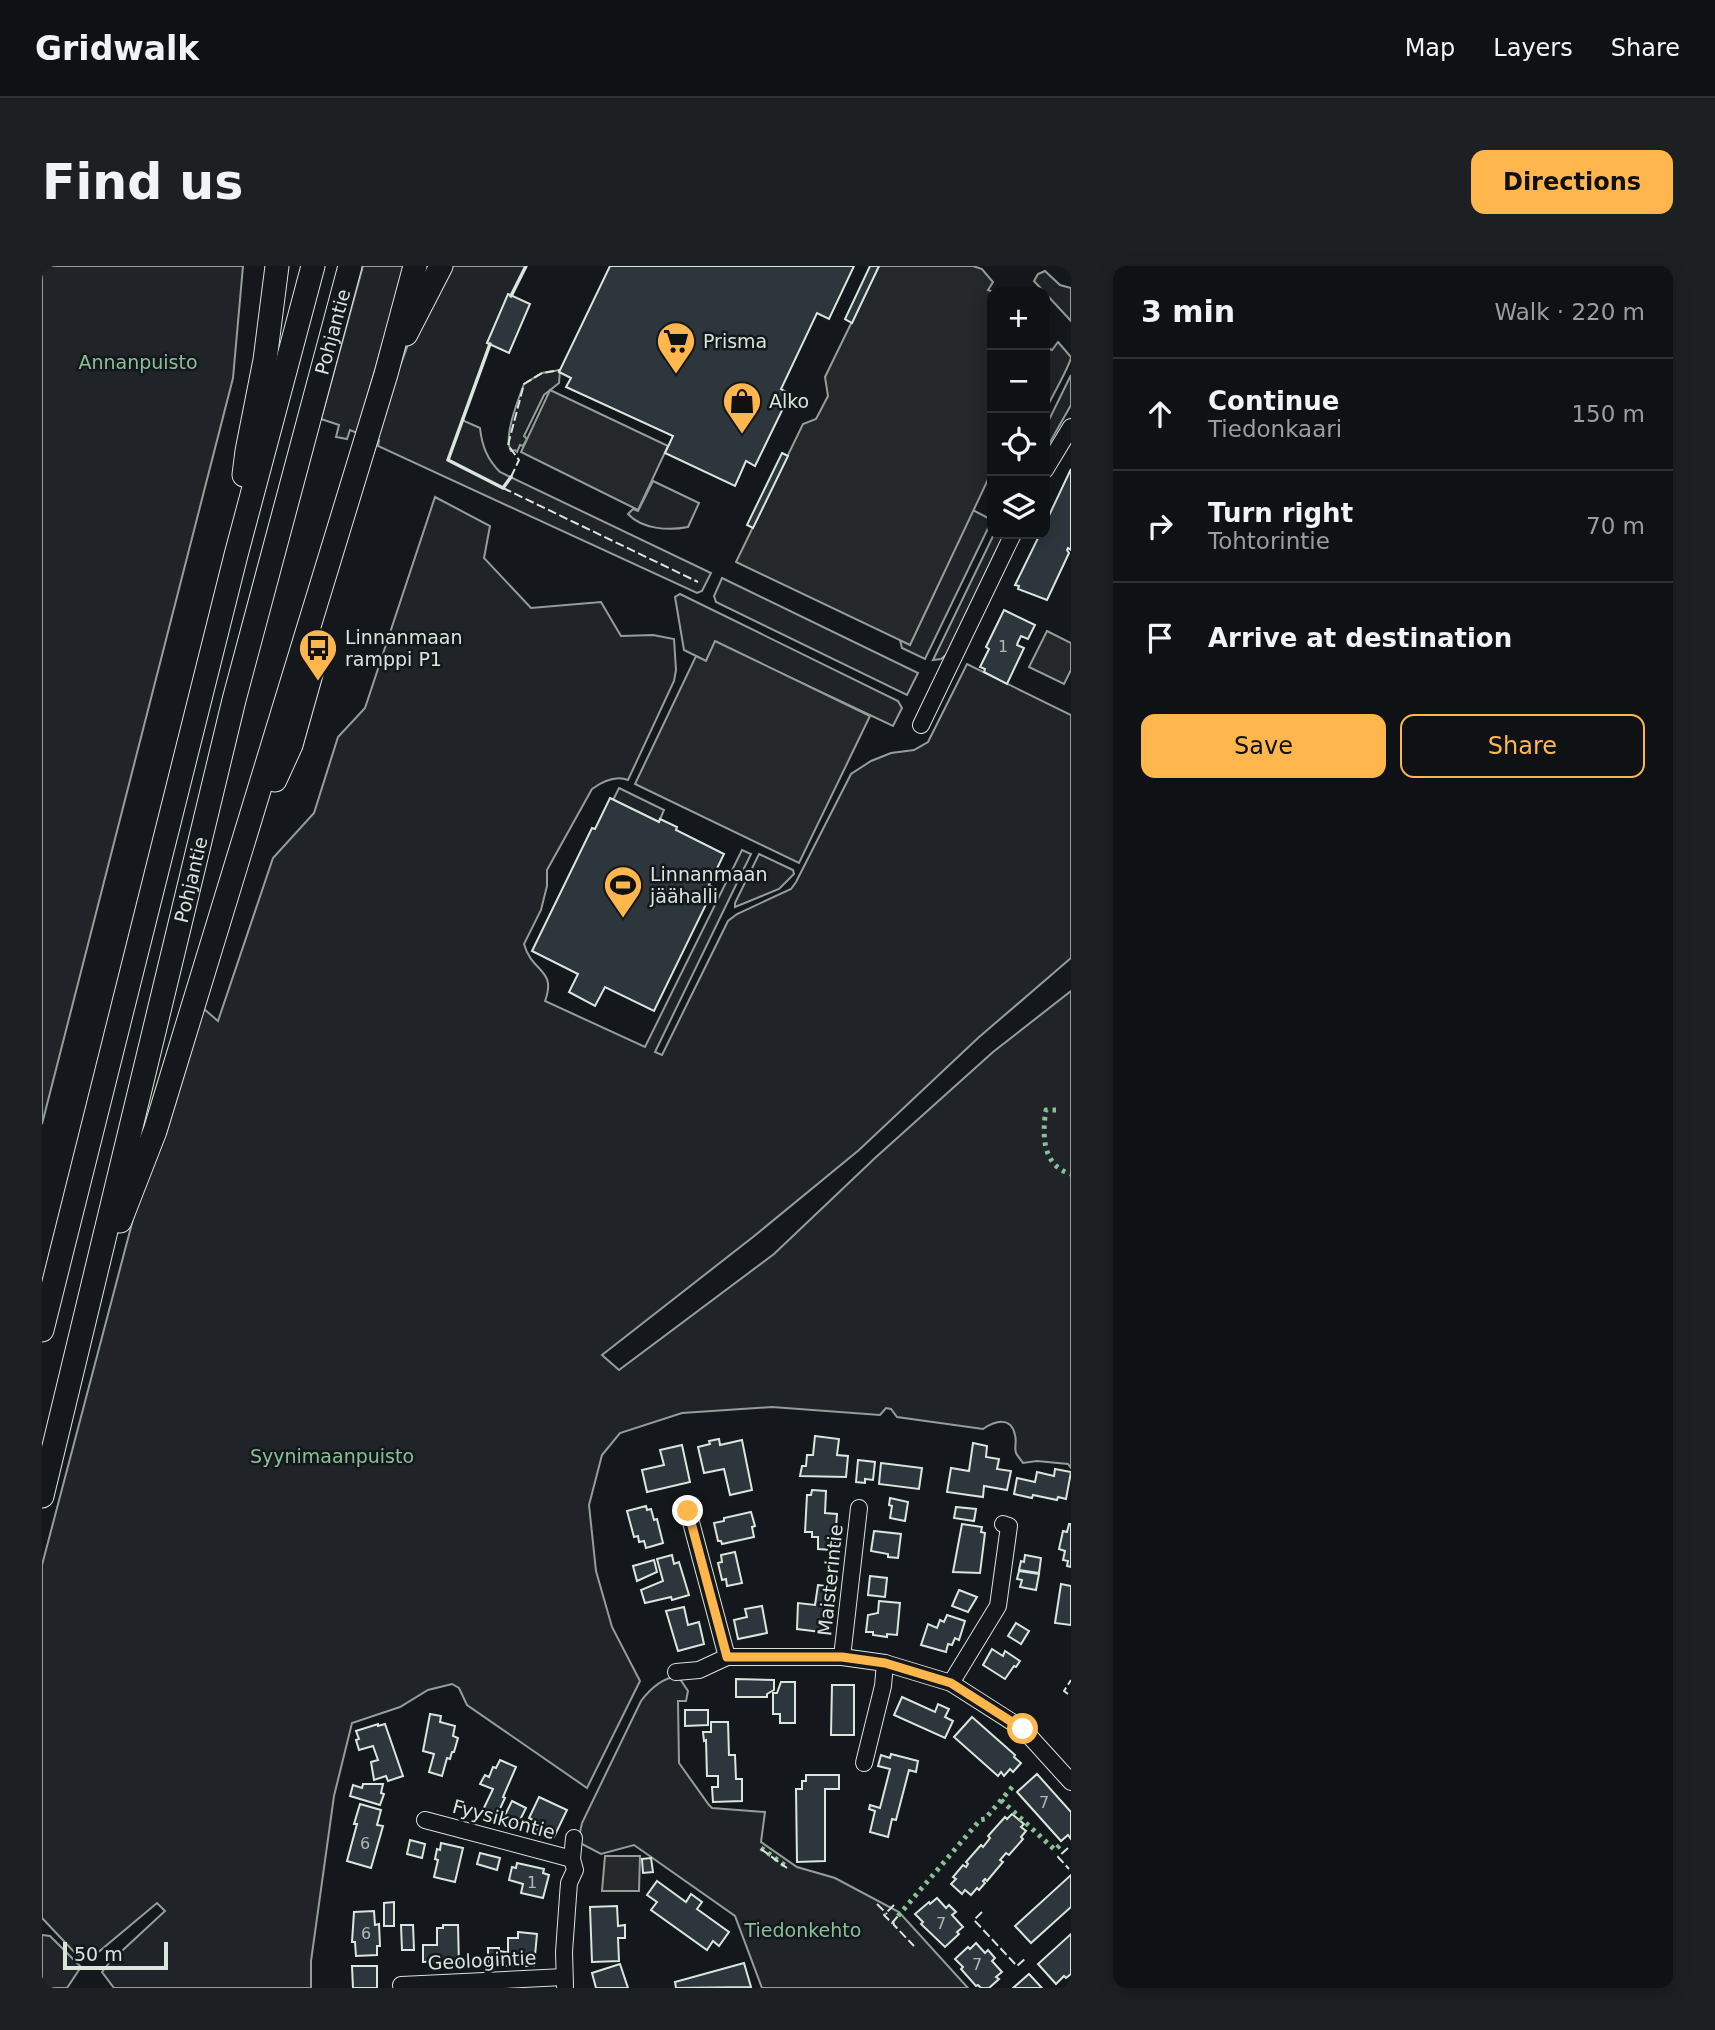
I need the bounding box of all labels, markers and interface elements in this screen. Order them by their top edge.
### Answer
text: Gridwalk [35,29,199,68]
text: Map [1405,34,1455,62]
text: Layers [1493,34,1573,62]
text: Share [1611,34,1680,62]
button: Directions [1471,150,1673,214]
text: Find us [42,154,243,211]
street label: Pohjantie [310,286,354,377]
map controls [987,287,1050,539]
button: + [987,287,1050,350]
text: 3 min [1141,294,1235,329]
text: Walk · 220 m [1494,299,1645,325]
supermarket icon: Prisma [655,320,697,375]
place label: Prisma [703,330,767,352]
button: − [987,350,1050,413]
park label: Annanpuisto [78,351,198,373]
shop icon: Alko [721,380,763,435]
text: Continue [1208,386,1339,416]
place label: Alko [769,390,809,412]
icon: ahead [1141,395,1179,433]
text: 150 m [1571,401,1645,427]
button: locate [987,413,1050,476]
text: Tiedonkaari [1208,416,1342,442]
button: layers [987,476,1050,539]
text: Turn right [1208,498,1353,528]
icon: right [1141,507,1179,545]
text: 70 m [1586,513,1645,539]
text: Tohtorintie [1208,528,1330,554]
icon: arrive [1141,619,1179,657]
text: Arrive at destination [1208,623,1512,653]
place label: Linnanmaan ramppi P1 [345,626,462,670]
bus stop icon: Linnanmaan ramppi P1 [297,627,339,682]
house number: 1 [998,637,1008,656]
button: Save [1141,714,1386,778]
button: Share [1400,714,1645,778]
street label: Pohjantie [170,834,212,925]
place label: Linnanmaan jäähalli [649,863,767,907]
sports icon: Linnanmaan jäähalli [602,864,644,919]
park label: Syynimaanpuisto [250,1445,414,1467]
route end [672,1495,703,1526]
street label: Maisterintie [813,1523,847,1637]
route start [1007,1713,1038,1744]
house number: 7 [1039,1793,1049,1812]
street label: Fyysikontie [450,1795,558,1843]
house number: 6 [360,1834,370,1853]
house number: 1 [527,1873,537,1892]
house number: 7 [936,1914,946,1933]
park label: Tiedonkehto [744,1919,861,1941]
house number: 6 [361,1924,371,1943]
scale bar [63,1939,168,1971]
text: 50 m [74,1943,123,1965]
street label: Geologintie [427,1946,537,1974]
house number: 7 [972,1955,982,1974]

